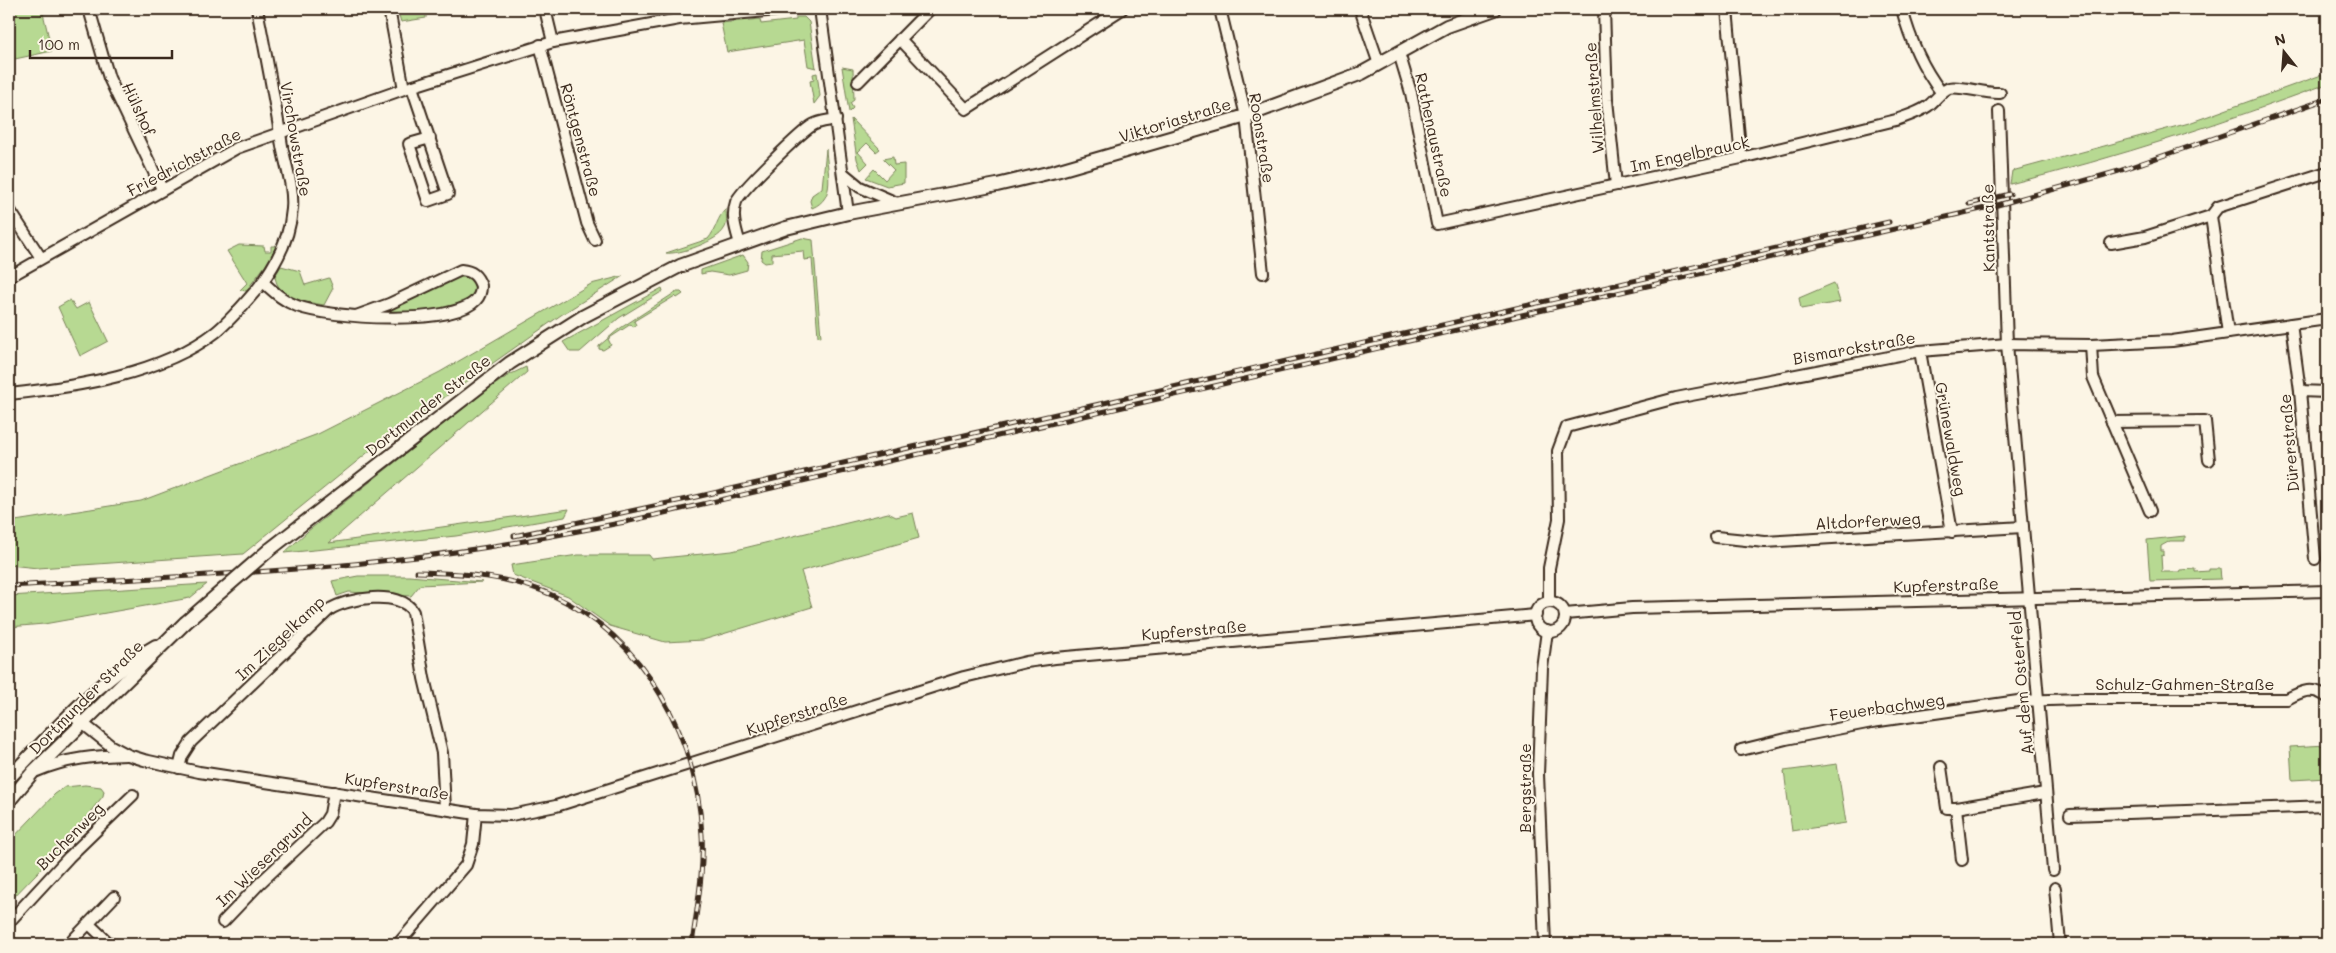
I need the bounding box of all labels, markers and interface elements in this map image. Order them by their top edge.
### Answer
scale bar [30,28,172,60]
north arrow [2258,28,2308,78]
text: N [2272,28,2288,50]
text: 100 m [38,34,80,54]
street label: Wilhelmstraße [1579,42,1608,154]
street label: Rathenaustraße [1411,71,1458,199]
street label: Hülshof [118,79,161,140]
street label: Virchowstraße [276,80,317,198]
street label: Röntgenstraße [556,81,607,199]
street label: Roonstraße [1245,91,1280,184]
street label: Viktoriastraße [1116,93,1233,147]
street label: Friedrichstraße [123,123,244,200]
street label: Im Engelbrauck [1629,131,1751,176]
street label: Kantstraße [1976,184,1999,272]
street label: Bismarckstraße [1791,326,1917,369]
street label: Dortmunder Straße [361,349,495,460]
street label: Grünewaldweg [1931,380,1972,498]
street label: Dürerstraße [2274,393,2303,493]
street label: Altdorferweg [1815,507,1921,534]
street label: Kupferstraße [1893,572,1999,597]
street label: Im Ziegelkamp [231,591,329,684]
street label: Auf dem Osterfeld [2004,610,2037,756]
street label: Kupferstraße [1141,614,1247,645]
street label: Dortmunder Straße [24,635,147,758]
street label: Schulz-Gahmen-Straße [2095,673,2275,694]
street label: Kupferstraße [743,687,850,740]
street label: Feuerbachweg [1828,688,1946,725]
street label: Bergstraße [1514,743,1535,833]
street label: Kupferstraße [343,767,451,804]
street label: Buchenweg [31,797,108,874]
street label: Im Wiesengrund [211,809,316,911]

